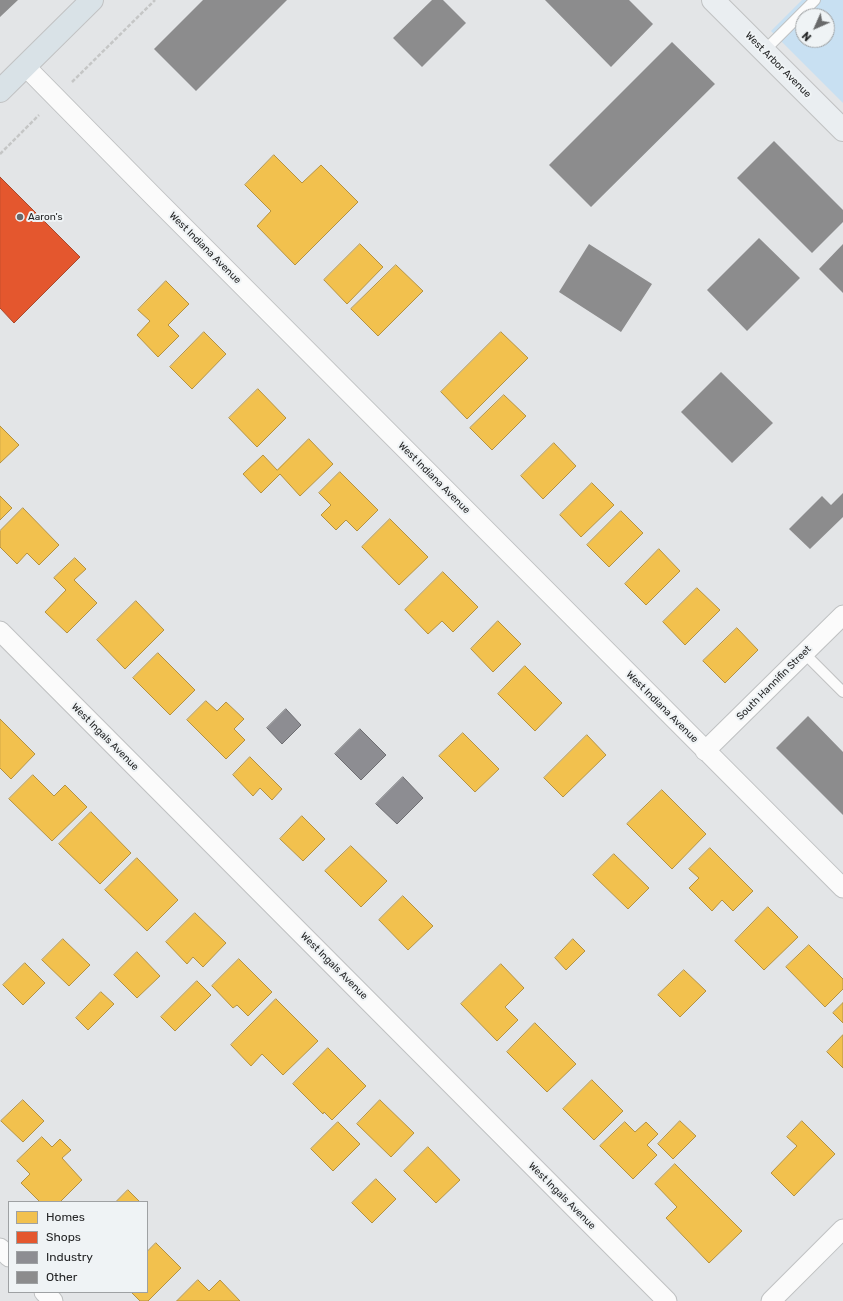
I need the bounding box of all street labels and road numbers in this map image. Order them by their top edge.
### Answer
street label: West Arbor Avenue [743,30,813,100]
street label: West Indiana Avenue [167,210,243,286]
street label: West Indiana Avenue [396,440,472,516]
street label: South Hannifin Street [734,643,814,723]
street label: West Indiana Avenue [624,669,700,745]
street label: West Ingals Avenue [69,701,141,773]
street label: West Ingals Avenue [298,930,370,1002]
street label: West Ingals Avenue [526,1160,598,1232]

